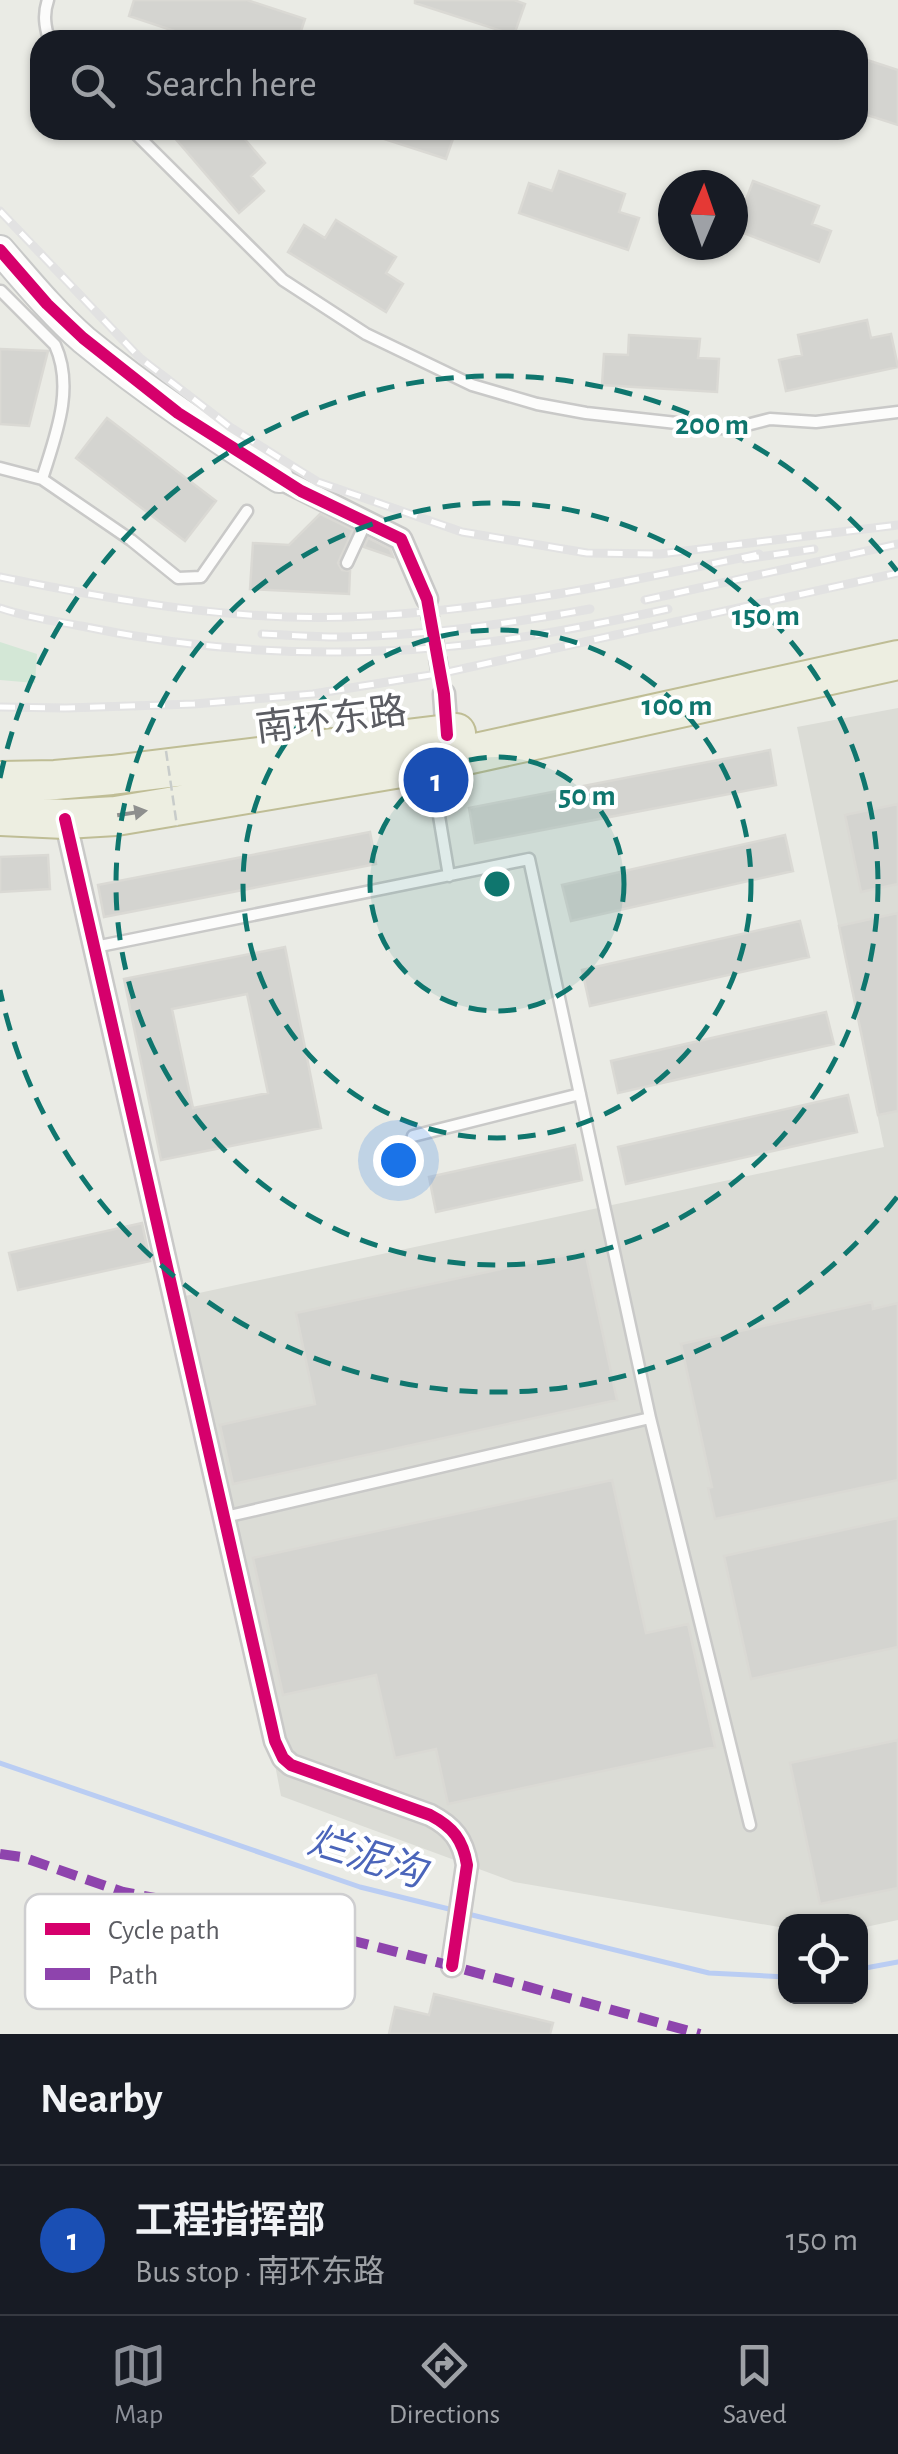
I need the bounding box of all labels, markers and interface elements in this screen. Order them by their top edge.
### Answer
search box [30,30,868,140]
icon: search [65,58,120,113]
text: Search here [145,66,317,104]
north arrow [658,170,748,260]
text: 200 m [675,410,749,440]
text: 150 m [732,601,800,631]
street label: 南环东路 [253,690,409,749]
text: 100 m [642,691,712,721]
pin: 1 [404,742,468,818]
text: 50 m [558,781,616,811]
one-way arrow [117,805,148,820]
centre of rings [479,866,515,902]
your location [373,1135,424,1186]
water label: 烂泥沟 [303,1819,434,1896]
legend [25,1894,355,2009]
map controls [778,1914,868,2004]
button: locate [778,1914,868,2004]
text: Cycle path [108,1917,220,1945]
text: Path [108,1962,158,1990]
text: Nearby [40,2078,163,2120]
text: 工程指挥部 [135,2203,325,2241]
text: 1 [67,2224,78,2256]
text: 150 m [786,2224,858,2256]
text: Bus stop · 南环东路 [135,2256,385,2288]
tab: Map [111,2338,166,2432]
tab: Directions [389,2338,500,2432]
tab: Saved [723,2338,787,2432]

